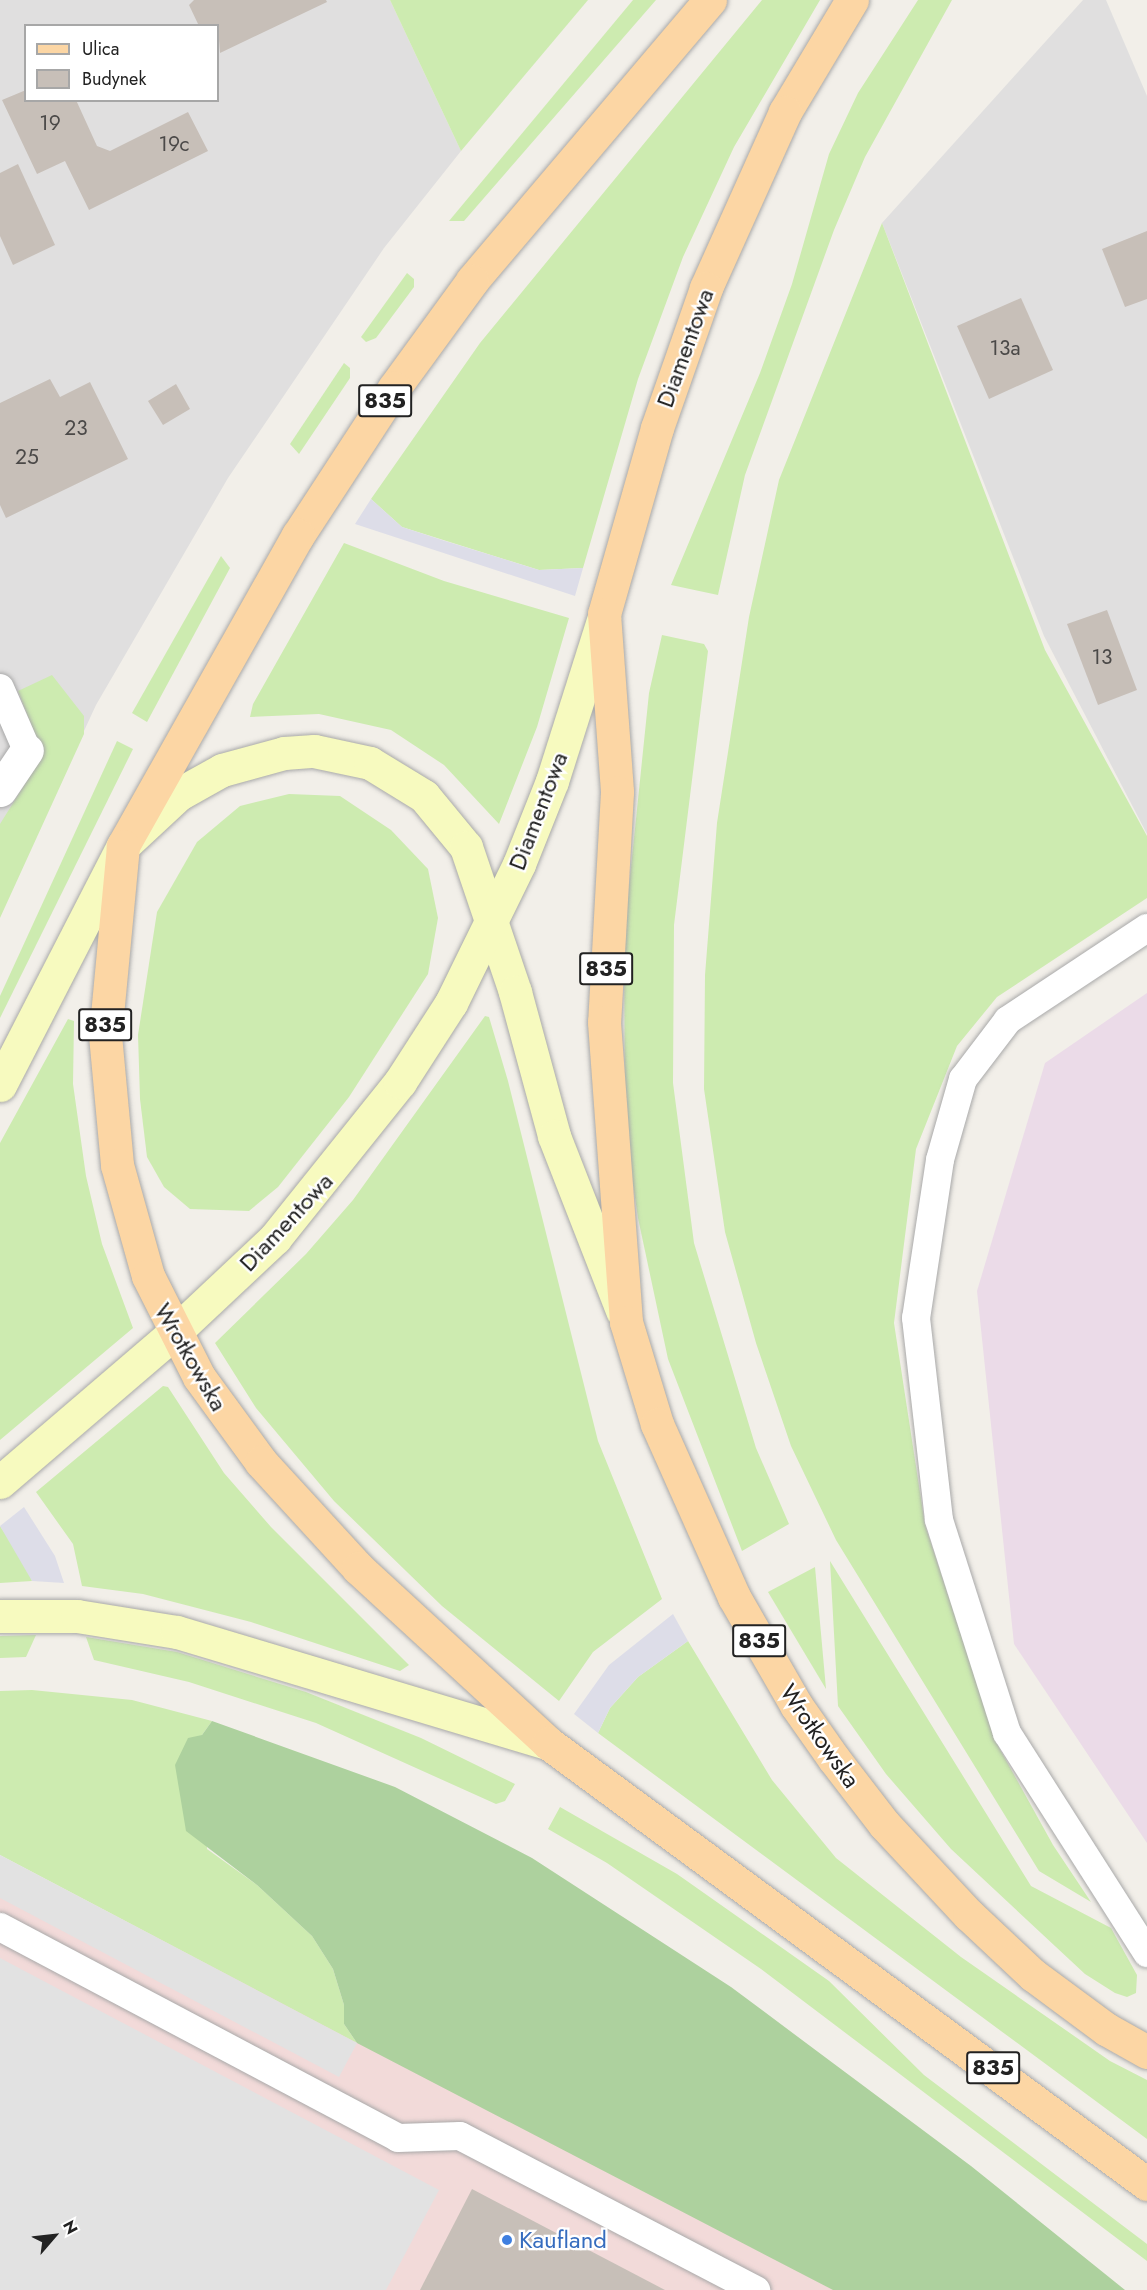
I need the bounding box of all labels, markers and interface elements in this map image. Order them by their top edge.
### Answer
legend [24,24,219,102]
text: Ulica [82,36,119,62]
text: Budynek [82,66,146,92]
house number: 19 [39,110,61,136]
house number: 19c [159,131,189,157]
street label: Diamentowa [650,285,720,411]
house number: 13a [989,335,1021,361]
road number: 835 [358,382,412,420]
house number: 23 [64,415,88,441]
house number: 25 [15,444,39,470]
house number: 13 [1092,644,1112,670]
street label: Diamentowa [502,748,574,874]
road number: 835 [579,950,633,988]
road number: 835 [78,1006,132,1044]
street label: Diamentowa [233,1167,339,1277]
street label: Wrotkowska [149,1298,233,1416]
road number: 835 [732,1622,786,1660]
street label: Wrotkowska [774,1679,866,1793]
road number: 835 [966,2049,1020,2087]
north arrow [24,2206,84,2266]
text: N [57,2216,83,2238]
place label: Kaufland [519,2226,607,2254]
marker: Kaufland [500,2233,514,2247]

